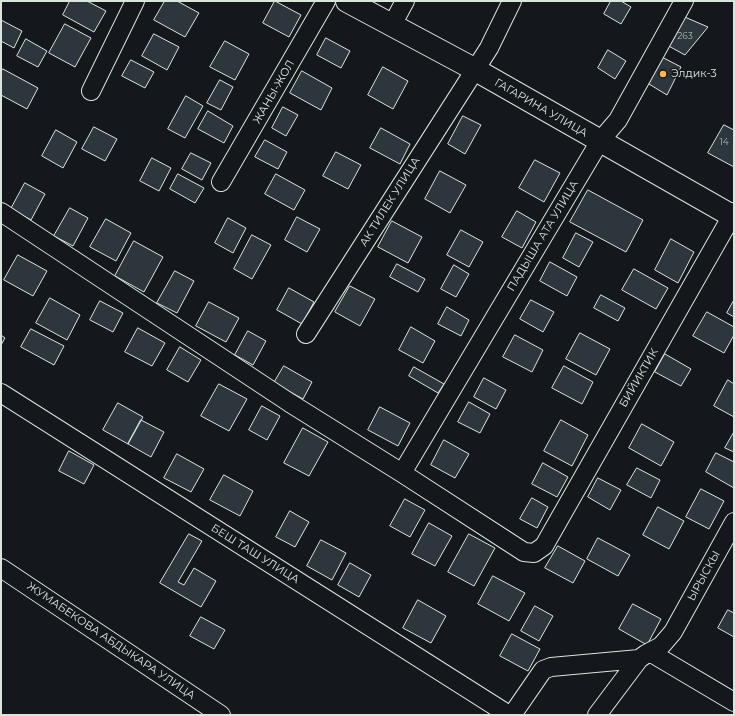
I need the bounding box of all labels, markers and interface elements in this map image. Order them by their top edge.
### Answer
house number: 263 [677,31,693,41]
street label: ЖАНЫ-ЖОЛ [250,58,298,126]
place label: Элдик-3 [671,67,717,81]
marker: Элдик-3 [658,69,668,79]
street label: ГАГАРИНА УЛИЦА [492,76,590,140]
house number: 14 [719,137,729,147]
street label: АК ТИЛЕК УЛИЦА [357,155,423,249]
street label: ПАДЫША АТА УЛИЦА [505,178,581,294]
street label: БИЙИКТИК [617,346,661,410]
street label: БЕШ ТАШ УЛИЦА [208,521,302,587]
street label: ЫРЫСКЫ [685,549,723,603]
street label: ЖУМАБЕКОВА АБДЫКАРА УЛИЦА [24,580,198,702]

